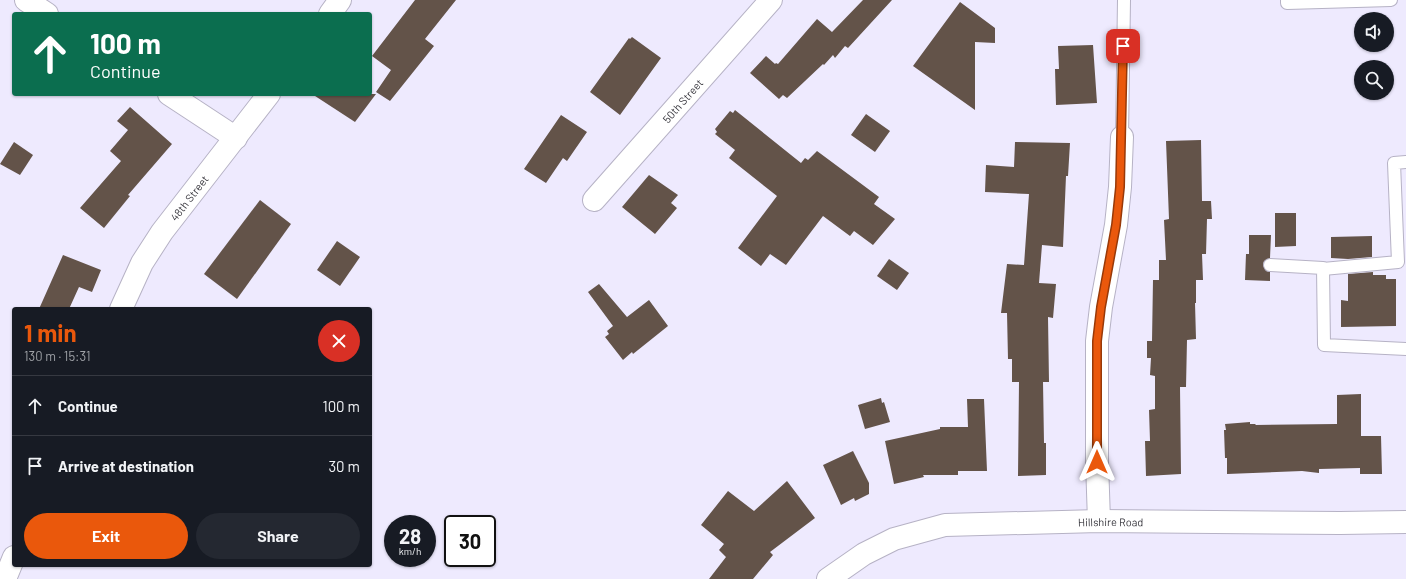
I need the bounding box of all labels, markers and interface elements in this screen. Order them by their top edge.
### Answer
map controls [1354,12,1394,100]
button: sound [1354,12,1394,52]
text: 100 m [90,26,161,60]
icon: ahead [24,28,76,80]
pin [1106,29,1140,63]
icon: arrive [1112,35,1134,57]
text: Continue [90,60,161,82]
button: search [1354,60,1394,100]
street label: 50th Street [659,76,705,125]
street label: 48th Street [167,172,210,223]
text: 1 min [24,318,77,347]
button: close [318,320,360,362]
text: 130 m · 15:31 [24,348,91,364]
icon: ahead [24,395,46,417]
text: Continue [58,397,118,415]
text: 100 m [322,397,360,415]
position arrow [1076,441,1118,483]
icon: arrive [24,455,46,477]
text: Arrive at destination [58,457,194,475]
text: 30 m [328,457,360,475]
button: Exit [24,513,188,559]
button: Share [196,513,360,559]
street label: Hillshire Road [1078,514,1143,528]
speed limit sign: 30 [444,515,496,567]
text: 28 [399,524,421,548]
text: km/h [399,545,421,557]

